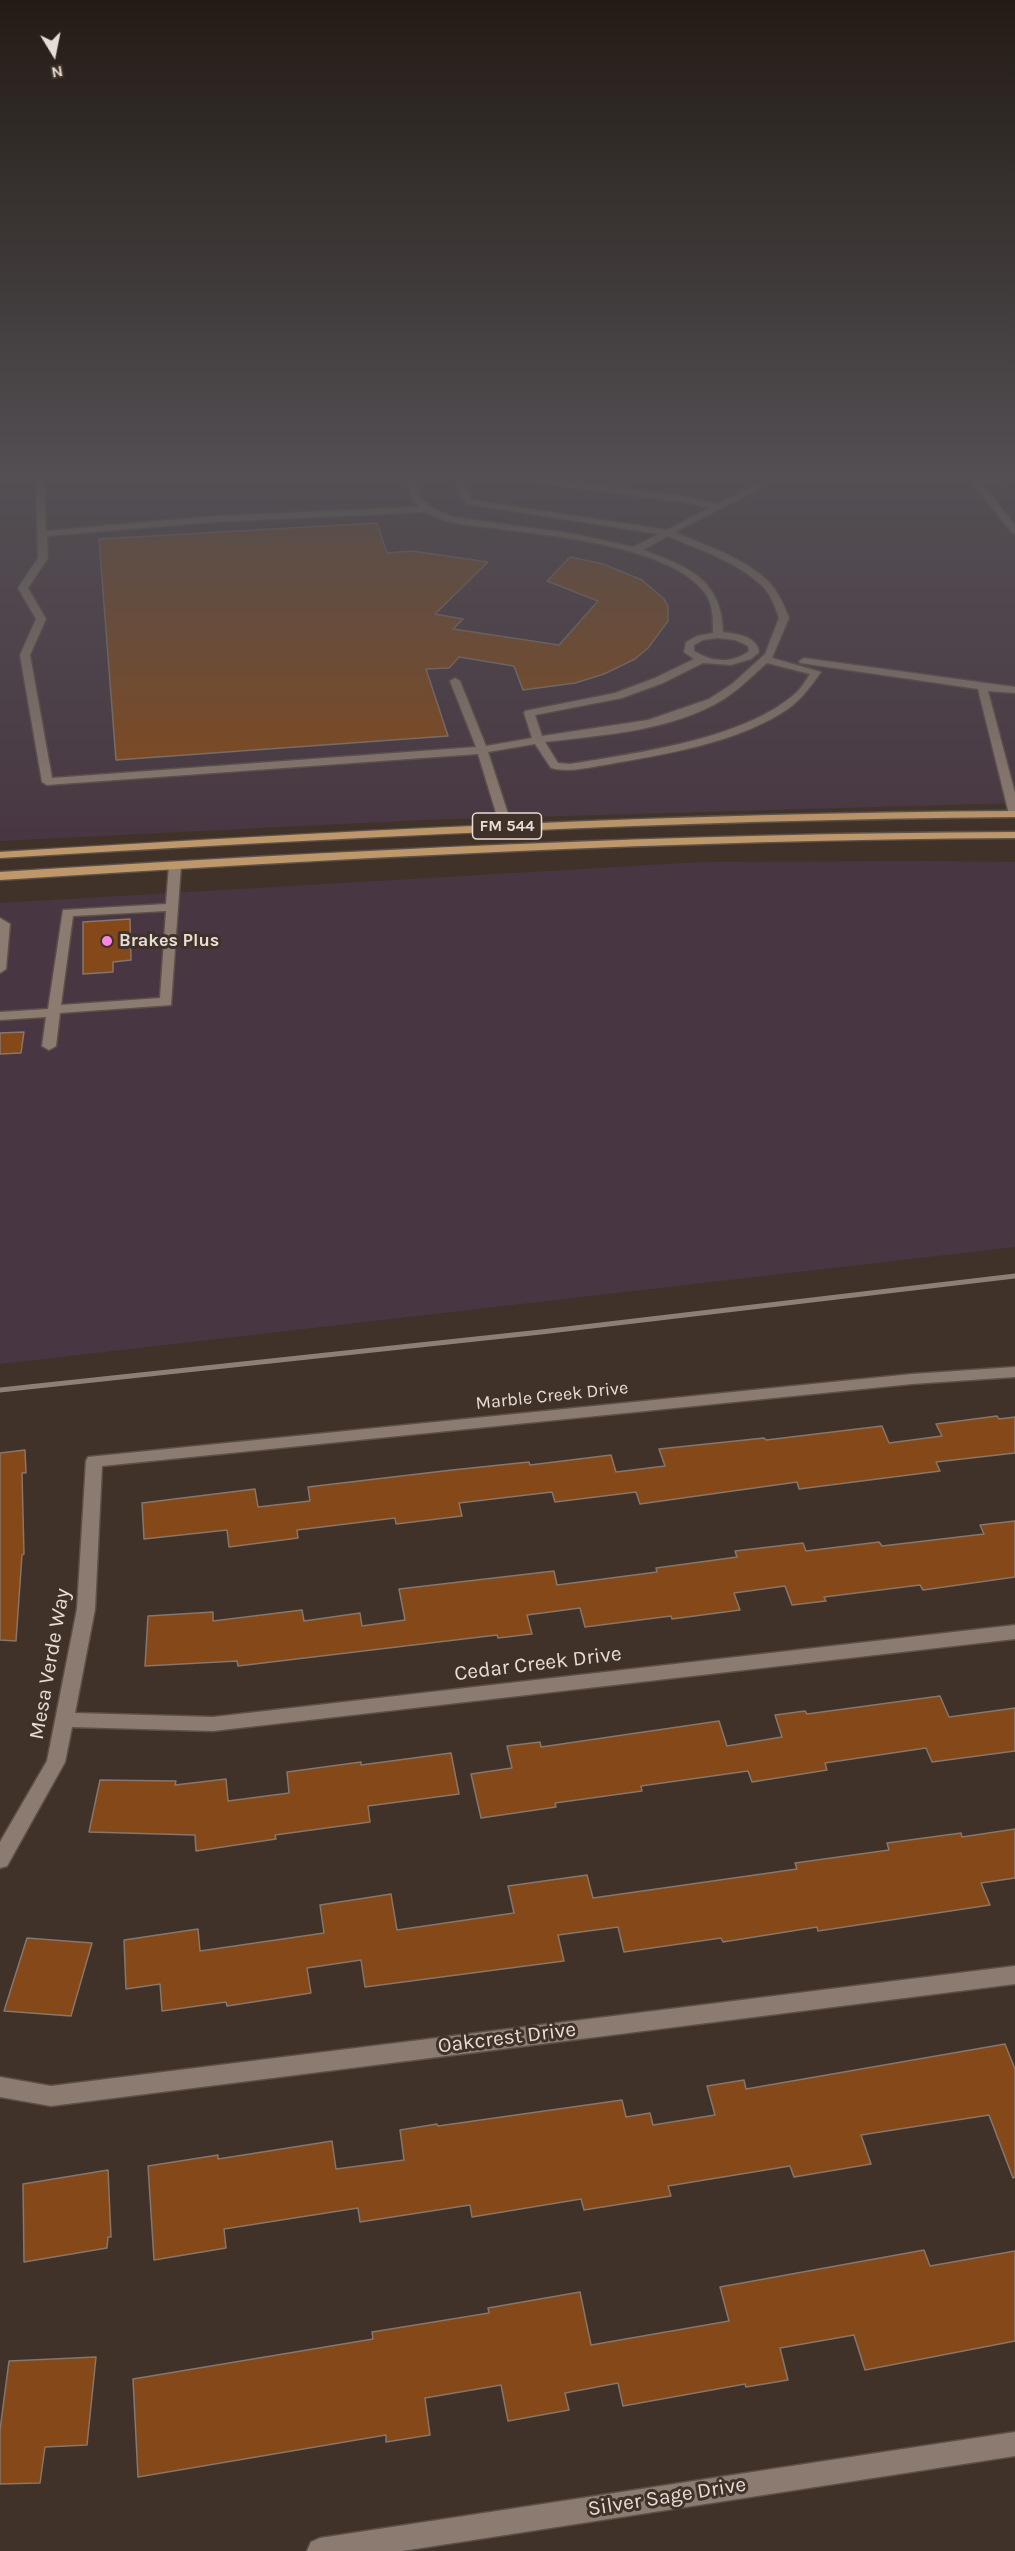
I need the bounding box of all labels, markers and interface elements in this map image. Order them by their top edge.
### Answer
north arrow [24,24,84,84]
text: N [50,62,65,83]
road number: FM 544 [472,813,542,839]
place label: Brakes Plus [119,930,219,952]
marker: Brakes Plus [100,934,114,948]
street label: Marble Creek Drive [475,1377,629,1415]
street label: Mesa Verde Way [24,1586,76,1742]
street label: Cedar Creek Drive [453,1641,623,1687]
street label: Oakcrest Drive [436,2017,578,2059]
street label: Silver Sage Drive [586,2472,748,2522]

